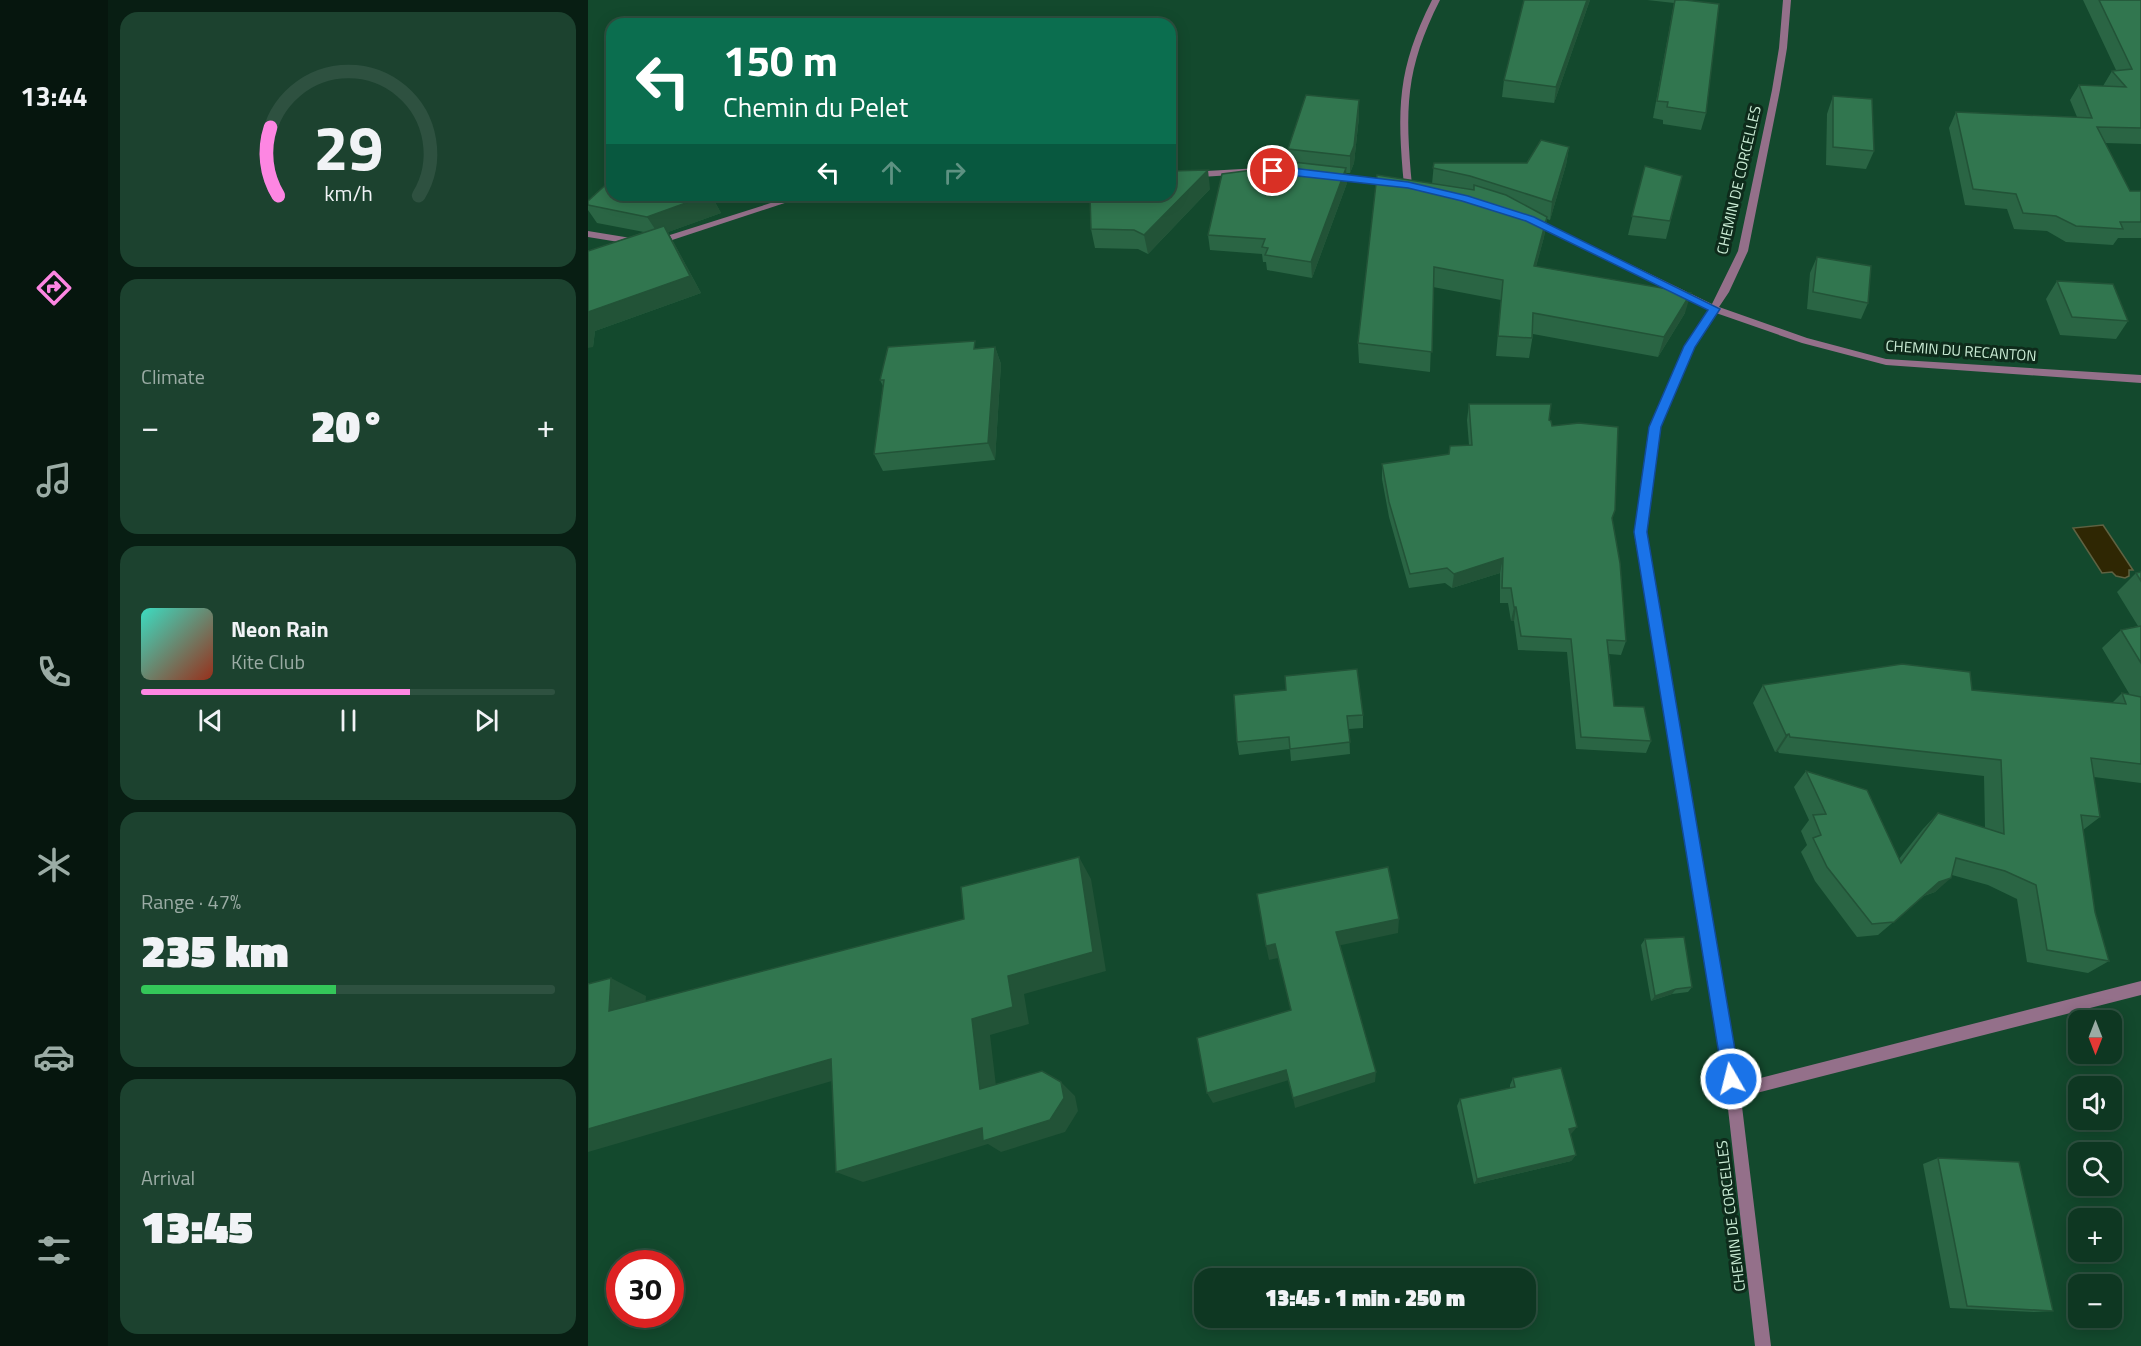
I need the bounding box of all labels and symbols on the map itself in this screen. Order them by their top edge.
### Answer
street label: CHEMIN DE CORCELLES [1710,103,1767,256]
pin [1247,145,1298,196]
street label: CHEMIN DU RECANTON [1885,334,2037,367]
north arrow [2068,1010,2122,1064]
position arrow [1699,1047,1763,1111]
street label: CHEMIN DE CORCELLES [1710,1139,1751,1293]
speed limit sign: 30 [606,1250,684,1328]

